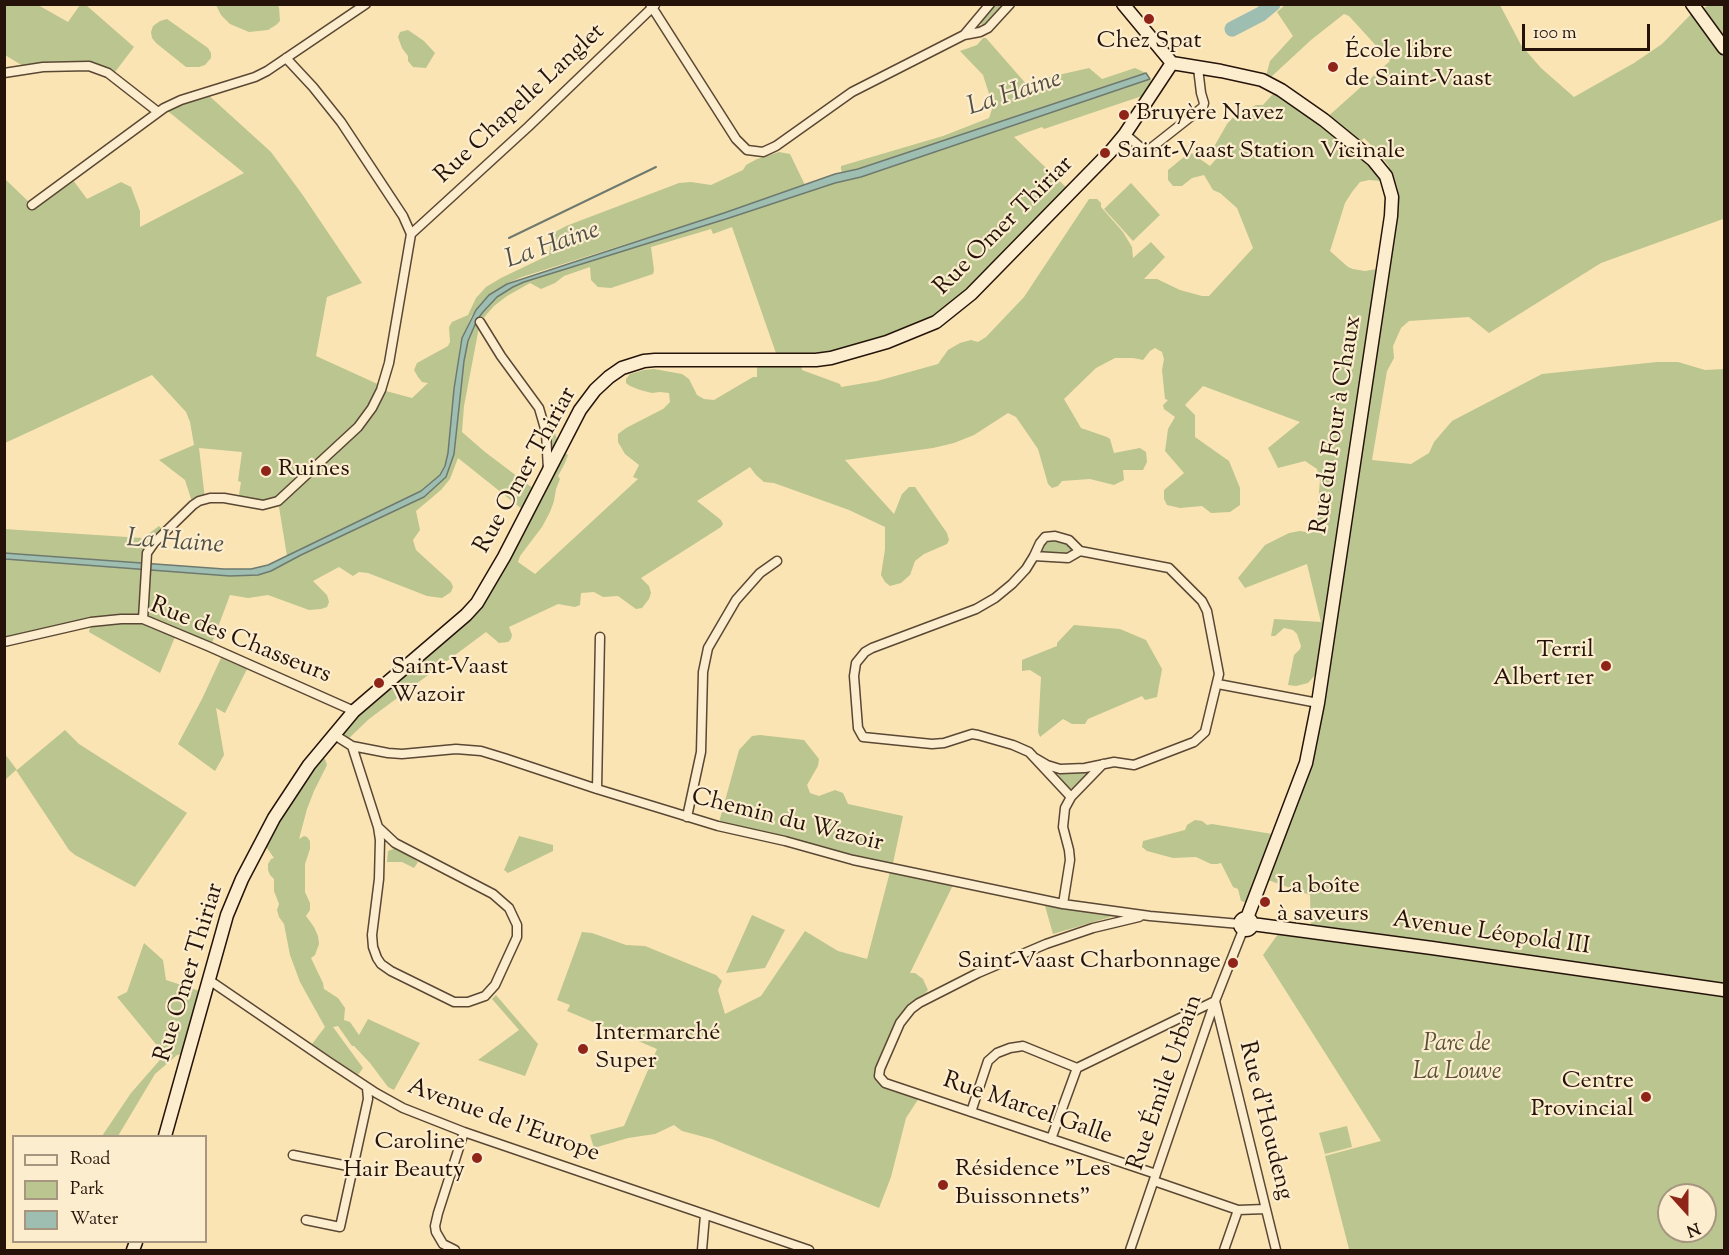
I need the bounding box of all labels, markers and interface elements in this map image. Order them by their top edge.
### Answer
marker: Chez Spat [1142,12,1156,26]
scale bar [1525,12,1652,50]
street label: Rue Chapelle Langlet [430,19,612,191]
text: 100 m [1533,21,1577,47]
place label: Chez Spat [1096,29,1202,57]
place label: École libre de Saint-Vaast [1345,39,1492,95]
marker: École libre de Saint-Vaast [1326,60,1340,74]
water label: La Haine [964,65,1066,125]
place label: Bruyère Navez [1136,101,1284,129]
marker: Bruyère Navez [1117,108,1131,122]
place label: Saint-Vaast Station Vicinale [1117,139,1405,167]
marker: Saint-Vaast Station Vicinale [1098,146,1112,160]
street label: Rue Omer Thiriar [929,151,1081,303]
water label: La Haine [502,216,604,278]
street label: Rue du Four à Chaux [1307,314,1369,536]
street label: Rue Omer Thiriar [470,383,584,559]
place label: Ruines [278,457,350,485]
marker: Ruines [259,464,273,478]
water label: La Haine [125,525,225,563]
street label: Rue des Chasseurs [145,593,335,691]
place label: Terril Albert 1er [1493,638,1594,694]
place label: Saint-Vaast Wazoir [391,655,508,711]
marker: Terril Albert 1er [1599,659,1613,673]
marker: Saint-Vaast Wazoir [372,676,386,690]
street label: Chemin du Wazoir [688,784,886,860]
place label: La boîte à saveurs [1277,874,1369,930]
street label: Rue Omer Thiriar [150,880,232,1066]
marker: La boîte à saveurs [1258,895,1272,909]
street label: Avenue Léopold III [1391,907,1591,963]
place label: Saint-Vaast Charbonnage [958,949,1221,977]
marker: Saint-Vaast Charbonnage [1226,956,1240,970]
street label: Rue Émile Urbain [1123,991,1211,1175]
place label: Intermarché Super [595,1021,721,1077]
park label: Parc de La Louve [1413,1032,1501,1088]
street label: Rue d'Houdeng [1230,1039,1298,1203]
marker: Intermarché Super [576,1042,590,1056]
street label: Rue Marcel Galle [939,1068,1115,1152]
place label: Centre Provincial [1531,1069,1634,1125]
street label: Avenue de l'Europe [403,1074,603,1170]
marker: Centre Provincial [1639,1090,1653,1104]
place label: Caroline Hair Beauty [343,1130,465,1186]
legend [12,1135,207,1243]
text: Road [70,1147,110,1173]
marker: Caroline Hair Beauty [470,1151,484,1165]
place label: Résidence "Les Buissonnets" [955,1157,1111,1213]
text: Park [70,1177,104,1203]
marker: Résidence "Les Buissonnets" [936,1178,950,1192]
north arrow [1657,1183,1717,1243]
text: Water [70,1207,118,1233]
text: N [1683,1215,1703,1241]

